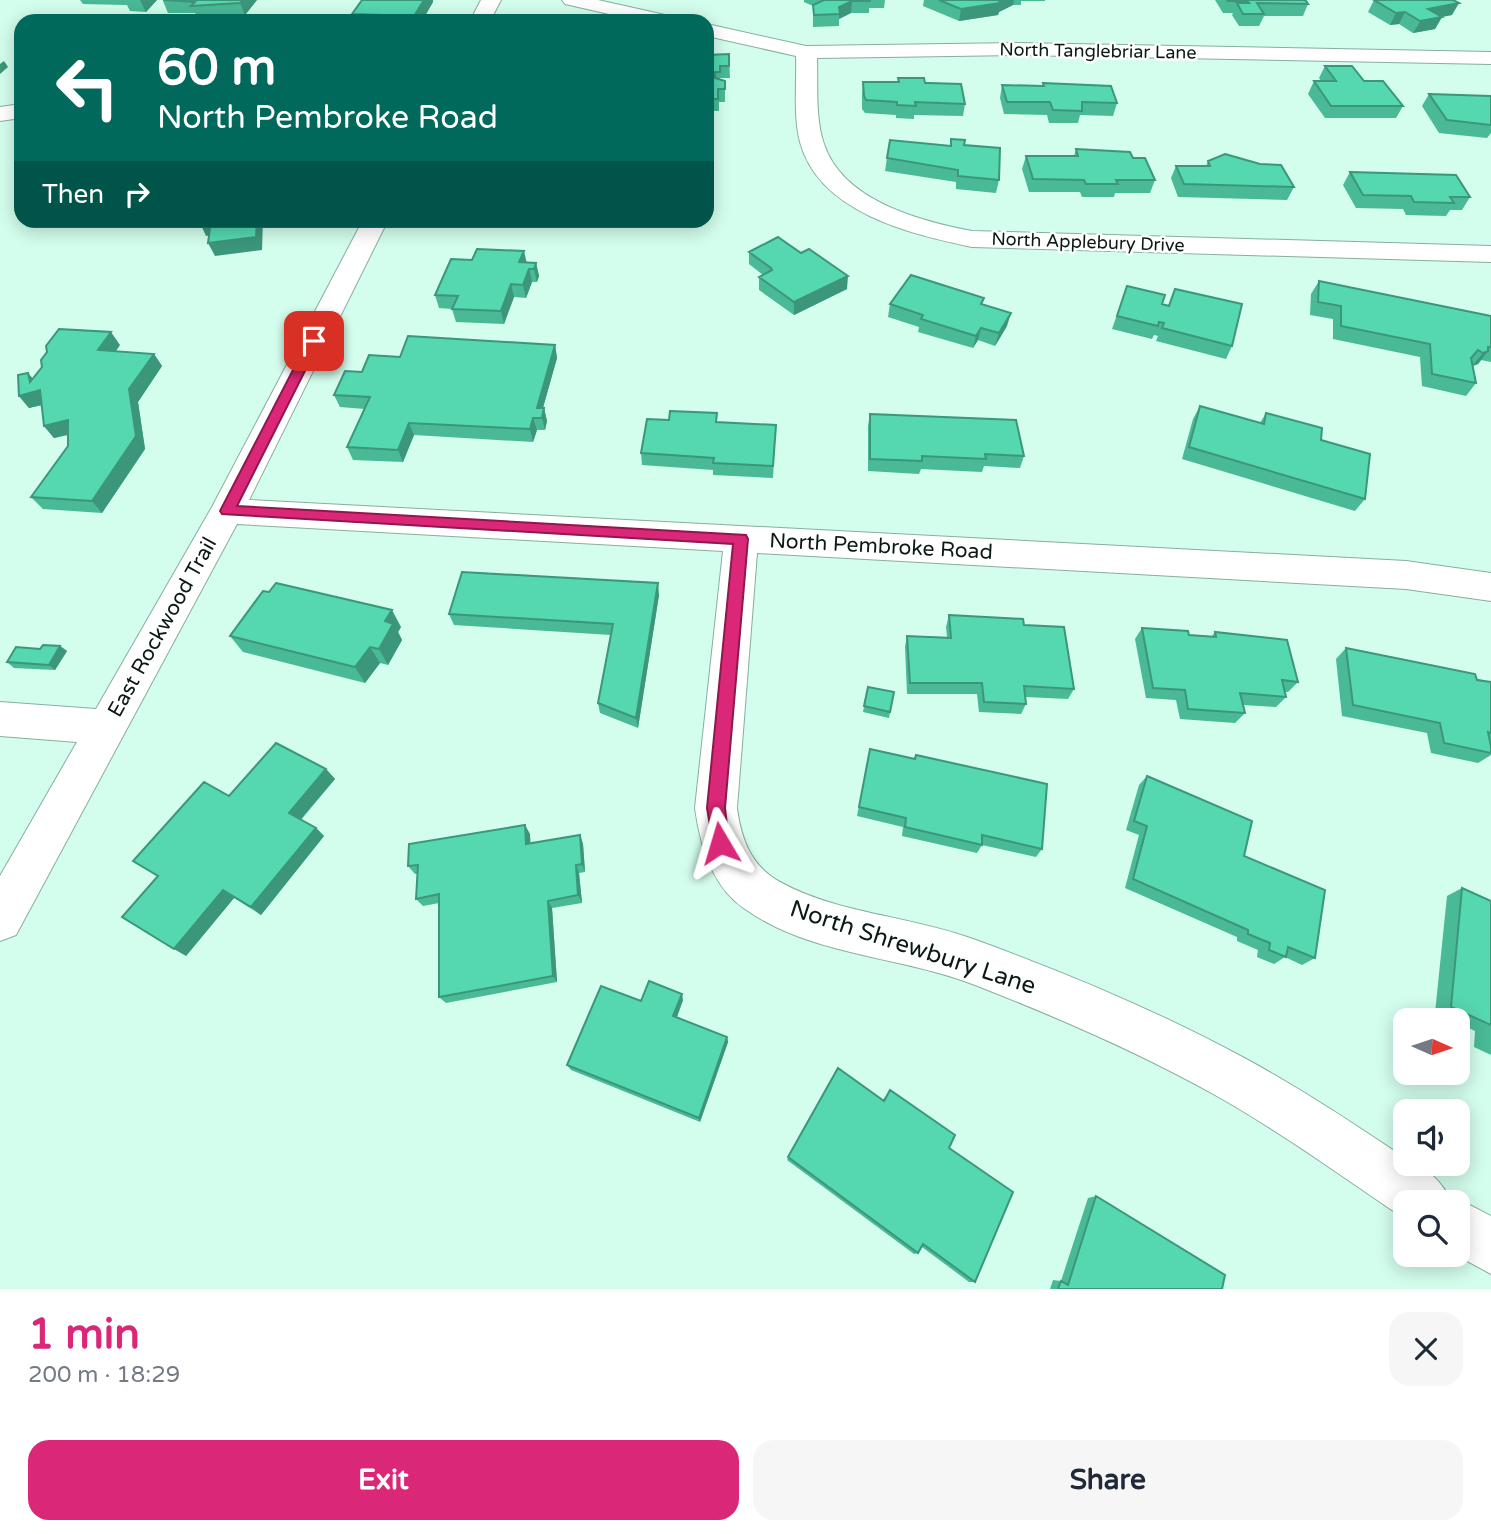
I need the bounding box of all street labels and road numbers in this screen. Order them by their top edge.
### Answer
street label: North Tanglebriar Lane [999,38,1197,64]
street label: North Applebury Drive [991,228,1185,256]
street label: North Pembroke Road [769,528,993,565]
street label: East Rockwood Trail [103,533,222,721]
street label: North Shrewbury Lane [786,894,1039,1001]

